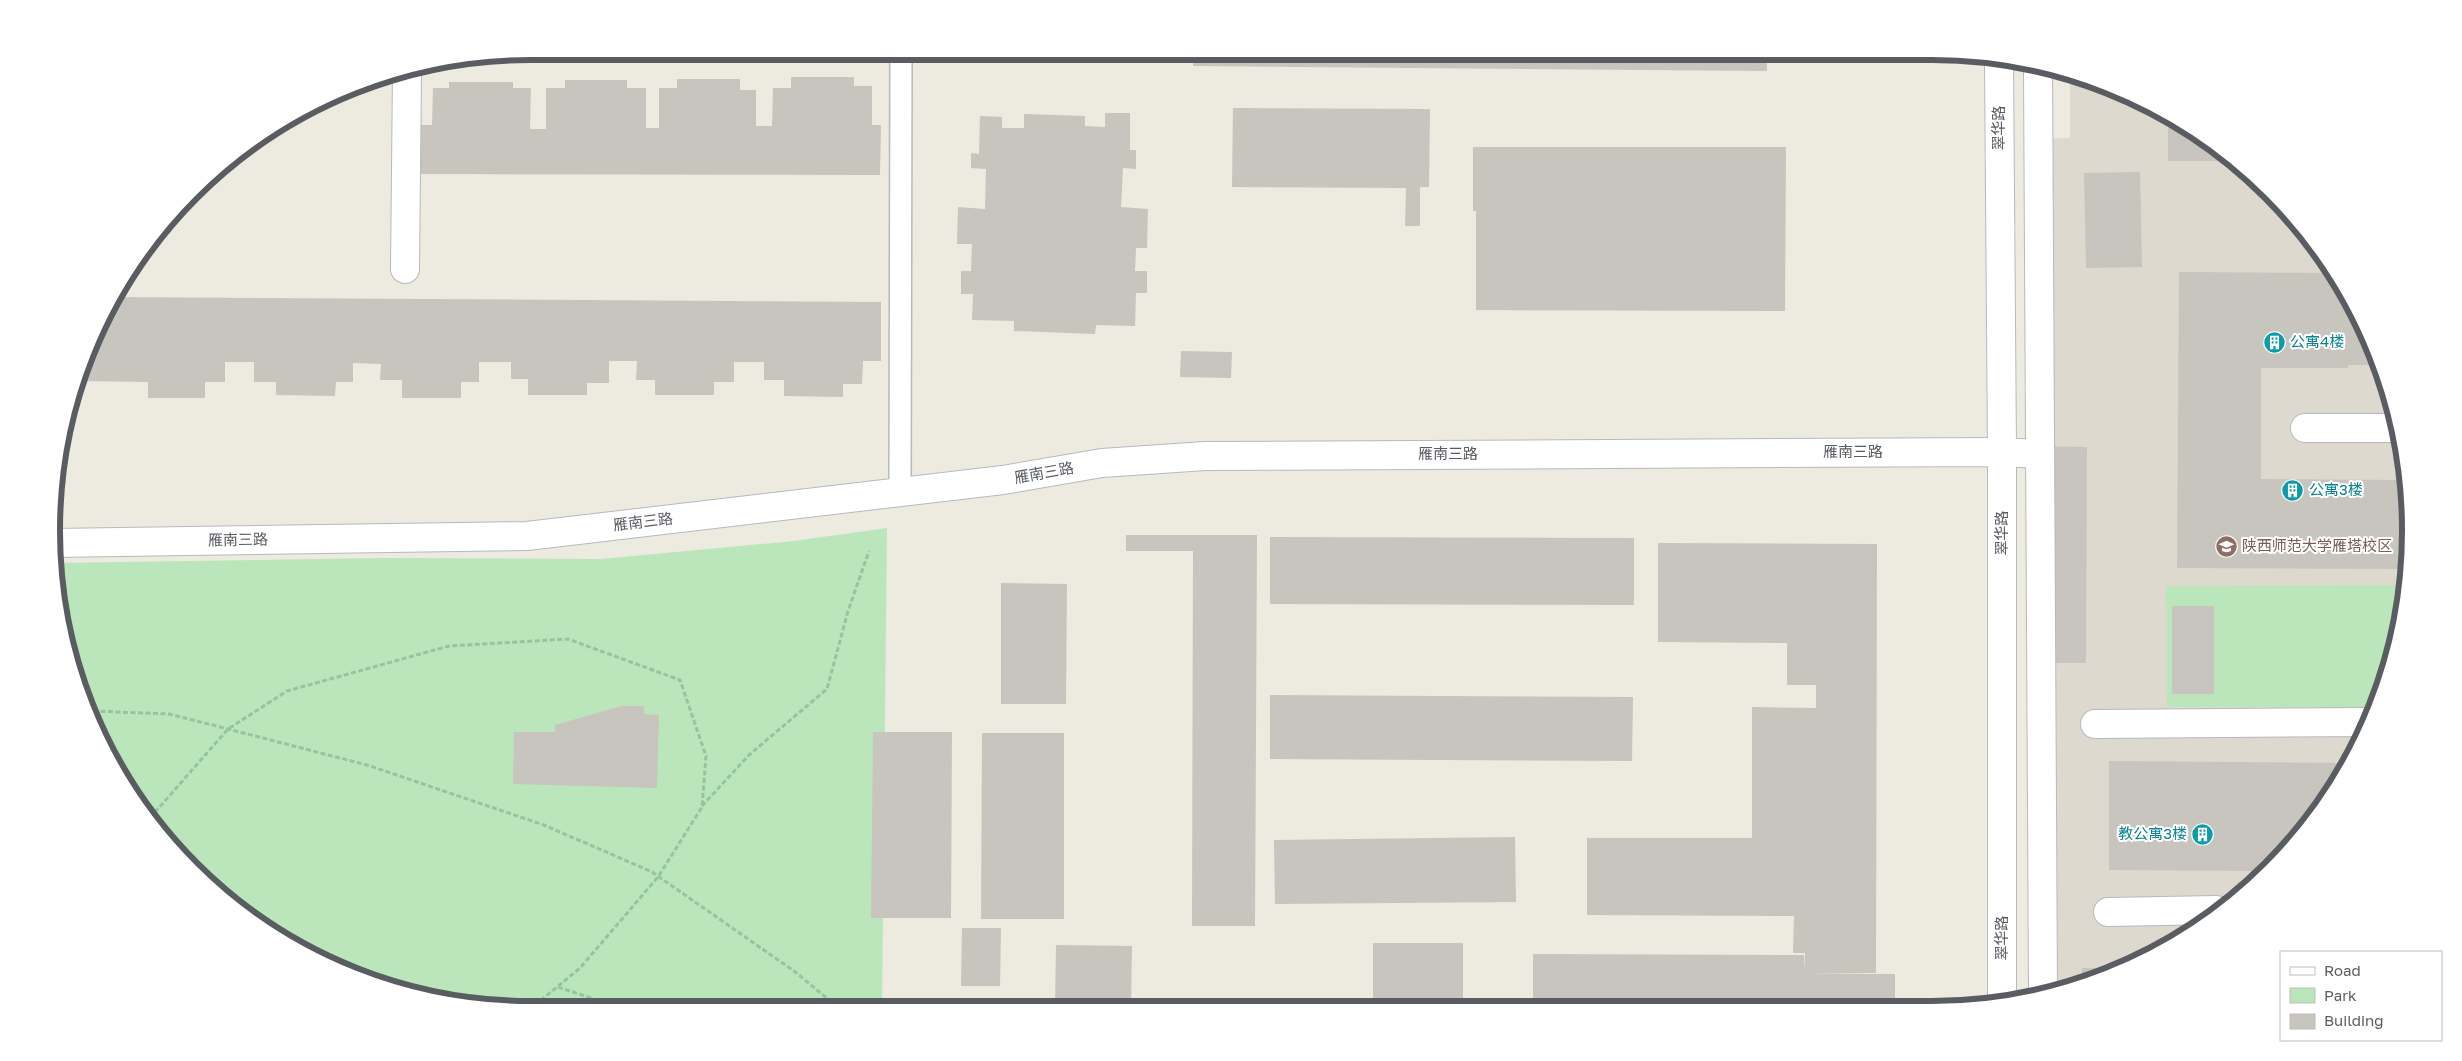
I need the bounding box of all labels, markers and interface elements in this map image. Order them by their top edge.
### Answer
street label: 翠华路 [1989,105,2007,151]
building icon: 公寓4楼 [2262,330,2286,354]
place label: 公寓4楼 [2290,332,2344,350]
street label: 雁南三路 [1823,442,1883,460]
street label: 雁南三路 [1418,444,1478,462]
street label: 雁南三路 [1013,458,1075,486]
building icon: 公寓3楼 [2281,478,2305,502]
place label: 公寓3楼 [2309,480,2363,498]
street label: 雁南三路 [612,508,674,534]
street label: 翠华路 [1992,510,2010,556]
street label: 雁南三路 [208,529,268,549]
school or university icon: 陕西师范大学雁塔校区 [2214,534,2238,558]
place label: 陕西师范大学雁塔校区 [2242,536,2392,554]
building icon: 教公寓3楼 [2191,822,2215,846]
place label: 教公寓3楼 [2118,824,2187,842]
street label: 翠华路 [1992,915,2010,961]
legend [2280,951,2442,1041]
text: Road [2324,961,2361,979]
text: Park [2324,986,2357,1004]
text: Building [2324,1011,2384,1029]

